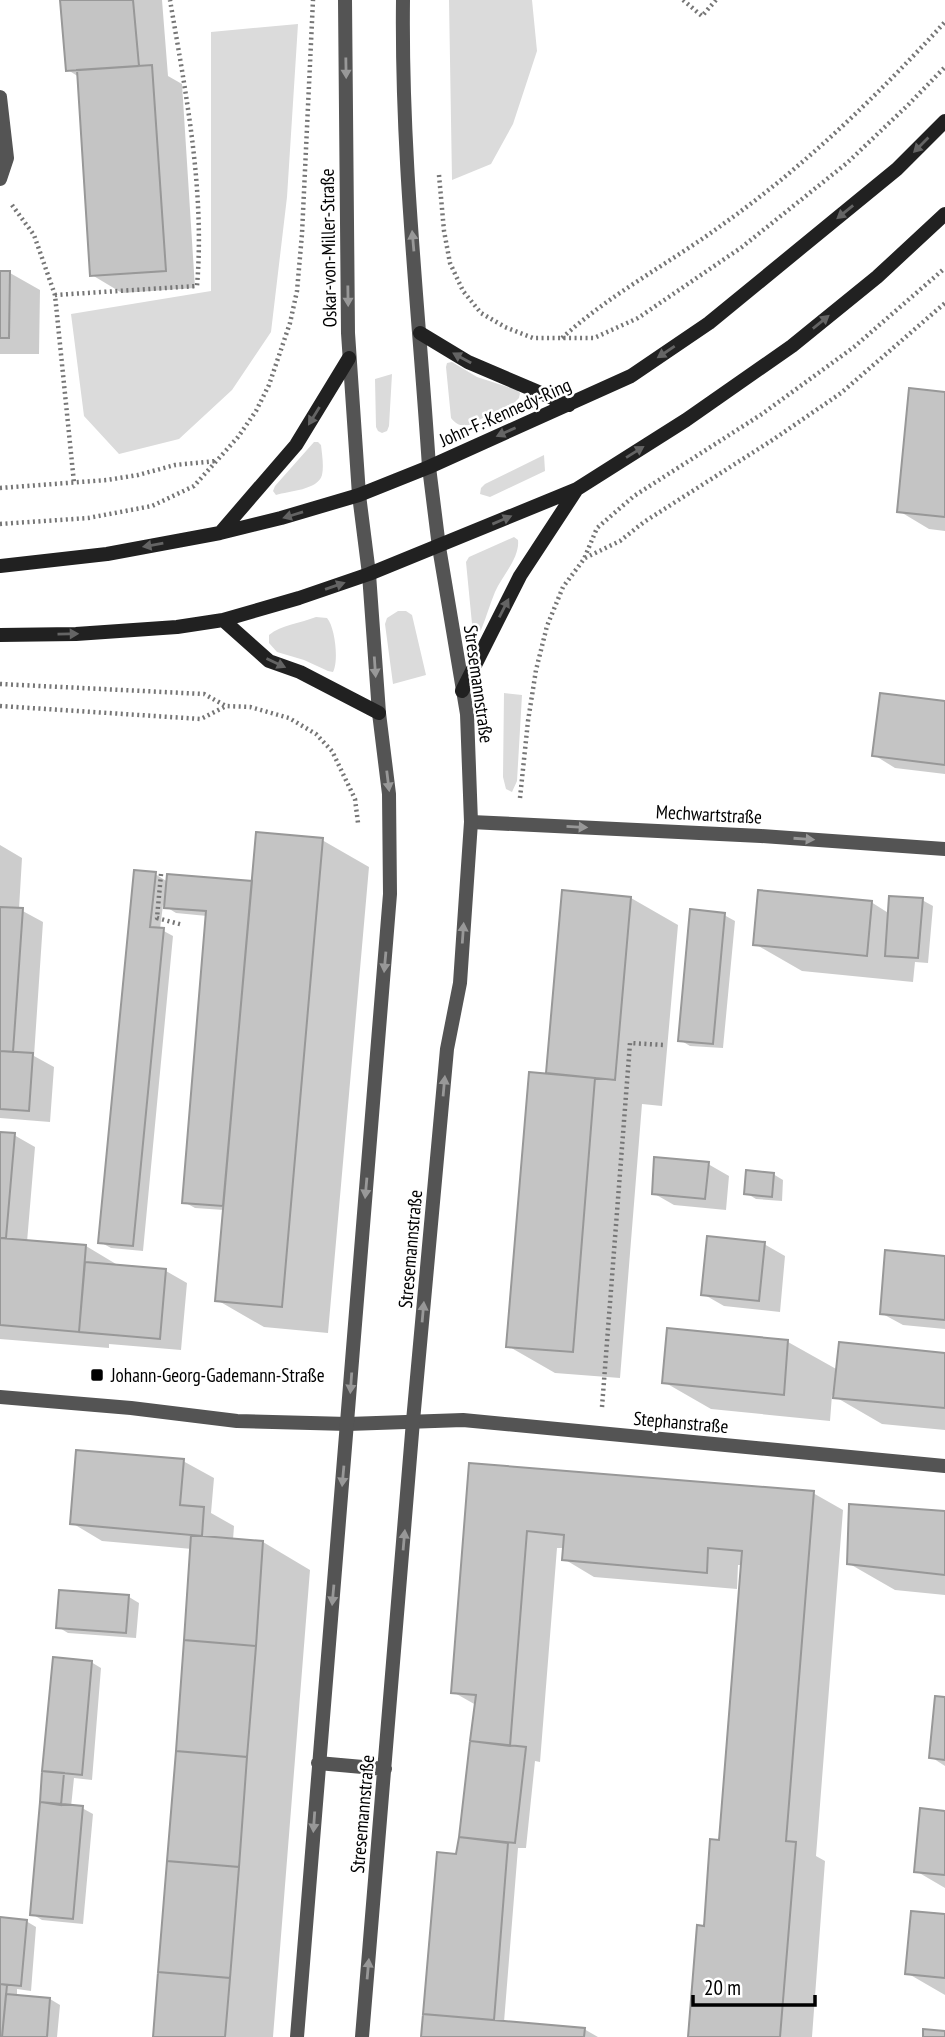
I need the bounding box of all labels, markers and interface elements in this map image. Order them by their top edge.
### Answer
one-way arrow [340,57,352,79]
one-way arrow [913,137,929,153]
street label: Oskar-von-Miller-Straße [315,168,341,328]
one-way arrow [836,204,853,219]
one-way arrow [407,230,418,252]
one-way arrow [342,285,354,307]
one-way arrow [812,315,830,330]
one-way arrow [657,345,675,359]
one-way arrow [451,352,471,364]
street label: John-F.-Kennedy-Ring [435,372,575,452]
one-way arrow [308,406,321,426]
one-way arrow [496,427,517,438]
one-way arrow [625,446,645,459]
one-way arrow [283,510,304,520]
one-way arrow [491,515,512,526]
one-way arrow [142,540,164,551]
one-way arrow [325,580,346,591]
one-way arrow [498,598,509,618]
street label: Stresemannstraße [459,623,499,745]
one-way arrow [57,628,79,640]
one-way arrow [370,656,381,678]
one-way arrow [266,657,286,668]
one-way arrow [382,770,393,792]
street label: Mechwartstraße [655,799,763,829]
one-way arrow [566,822,588,833]
one-way arrow [793,834,815,845]
one-way arrow [458,922,469,944]
one-way arrow [379,951,390,973]
one-way arrow [439,1074,450,1096]
one-way arrow [360,1178,371,1200]
street label: Stresemannstraße [393,1189,427,1309]
one-way arrow [418,1301,429,1323]
place label: Johann-Georg-Gademann-Straße [110,1363,325,1387]
marker: Johann-Georg-Gademann-Straße [89,1367,105,1383]
one-way arrow [345,1373,356,1395]
street label: Stephanstraße [633,1406,730,1438]
one-way arrow [337,1465,348,1487]
one-way arrow [399,1529,410,1551]
one-way arrow [327,1584,338,1606]
street label: Stresemannstraße [345,1754,379,1874]
one-way arrow [308,1811,319,1833]
one-way arrow [363,1958,374,1980]
scale bar [693,1964,816,2008]
text: 20 m [704,1974,741,2001]

